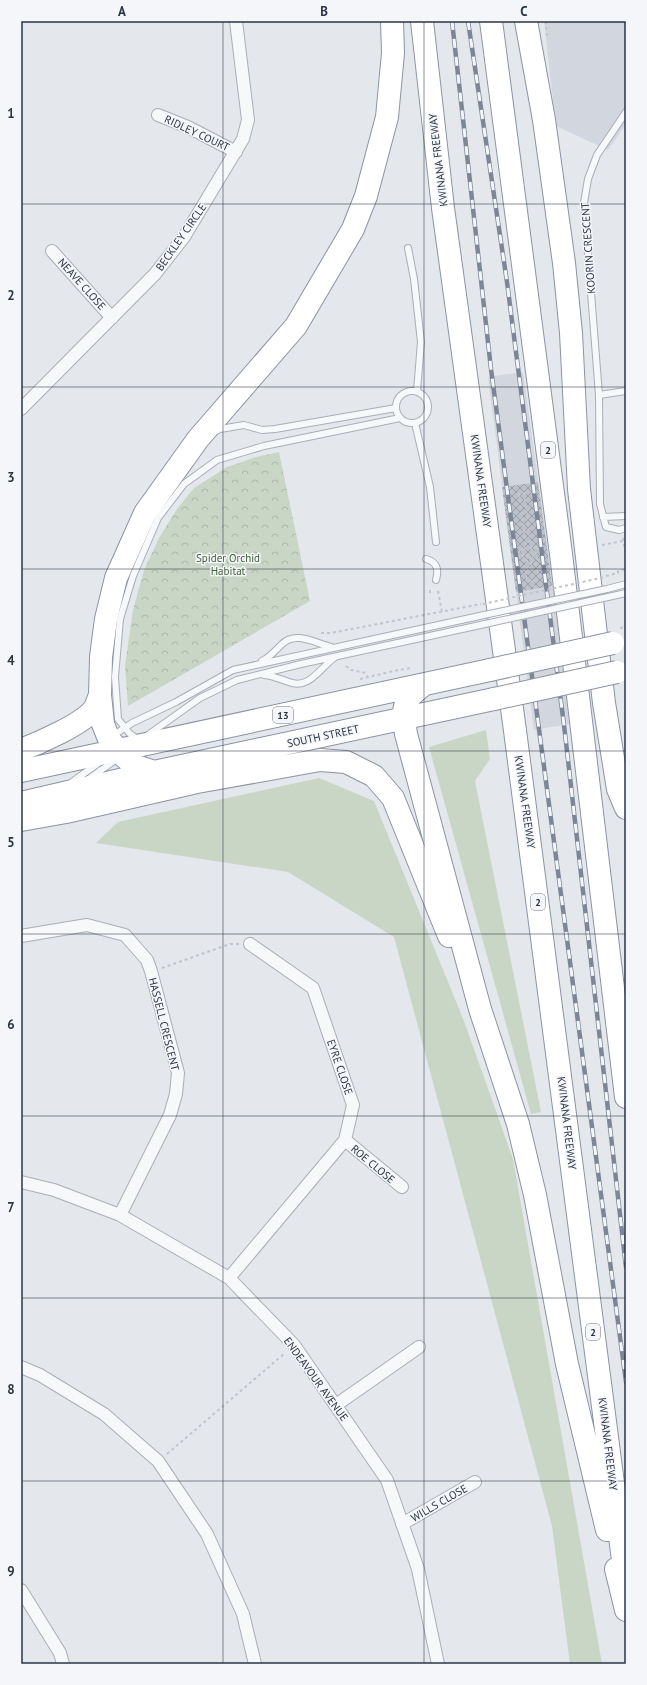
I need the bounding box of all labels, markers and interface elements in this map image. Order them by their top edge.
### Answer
text: A [118,3,126,20]
text: B [320,3,328,20]
text: C [520,3,528,20]
text: 1 [7,105,15,122]
street label: RIDLEY COURT [162,112,232,154]
street label: KWINANA FREEWAY [425,112,451,207]
street label: BECKLEY CIRCLE [153,201,209,273]
street label: KOORIN CRESCENT [578,202,598,294]
street label: NEAVE CLOSE [55,255,109,313]
text: 2 [7,287,15,304]
street label: KWINANA FREEWAY [468,434,495,529]
road number: 2 [541,442,555,458]
text: 3 [7,469,15,486]
park label: Spider Orchid Habitat [196,551,260,578]
text: 4 [7,652,15,669]
road number: 13 [273,707,293,723]
street label: SOUTH STREET [286,722,360,750]
street label: KWINANA FREEWAY [512,755,539,850]
text: 5 [7,834,15,851]
road number: 2 [531,894,545,910]
street label: HASSELL CRESCENT [146,976,182,1072]
text: 6 [7,1016,15,1033]
street label: EYRE CLOSE [324,1037,356,1097]
street label: KWINANA FREEWAY [554,1076,580,1171]
street label: ROE CLOSE [348,1142,398,1186]
text: 7 [7,1199,15,1216]
road number: 2 [586,1324,600,1340]
street label: ENDEAVOUR AVENUE [281,1334,351,1424]
text: 8 [7,1381,15,1398]
street label: KWINANA FREEWAY [595,1397,621,1492]
street label: WILLS CLOSE [408,1481,470,1525]
text: 9 [7,1563,15,1580]

